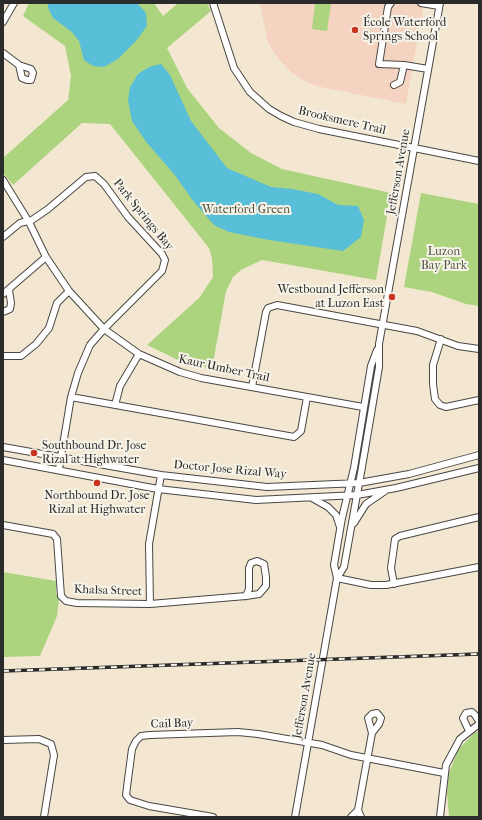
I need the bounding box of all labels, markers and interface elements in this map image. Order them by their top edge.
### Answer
place label: École Waterford Springs School [363,16,446,44]
marker: École Waterford Springs School [350,25,360,35]
street label: Brooksmere Trail [297,104,387,138]
street label: Jefferson Avenue [384,128,414,216]
street label: Park Springs Bay [110,176,176,254]
park label: Waterford Green [202,203,290,217]
park label: Luzon Bay Park [421,245,467,273]
place label: Westbound Jefferson at Luzon East [278,283,384,311]
marker: Westbound Jefferson at Luzon East [387,292,397,302]
street label: Kaur Umber Trail [177,352,271,386]
place label: Southbound Dr. Jose Rizal at Highwater [42,439,146,467]
marker: Southbound Dr. Jose Rizal at Highwater [29,448,39,458]
street label: Doctor Jose Rizal Way [173,458,287,482]
marker: Northbound Dr. Jose Rizal at Highwater [92,478,102,488]
place label: Northbound Dr. Jose Rizal at Highwater [44,489,150,517]
street label: Khalsa Street [73,583,143,599]
street label: Jefferson Avenue [290,652,320,740]
street label: Cail Bay [150,716,194,732]

